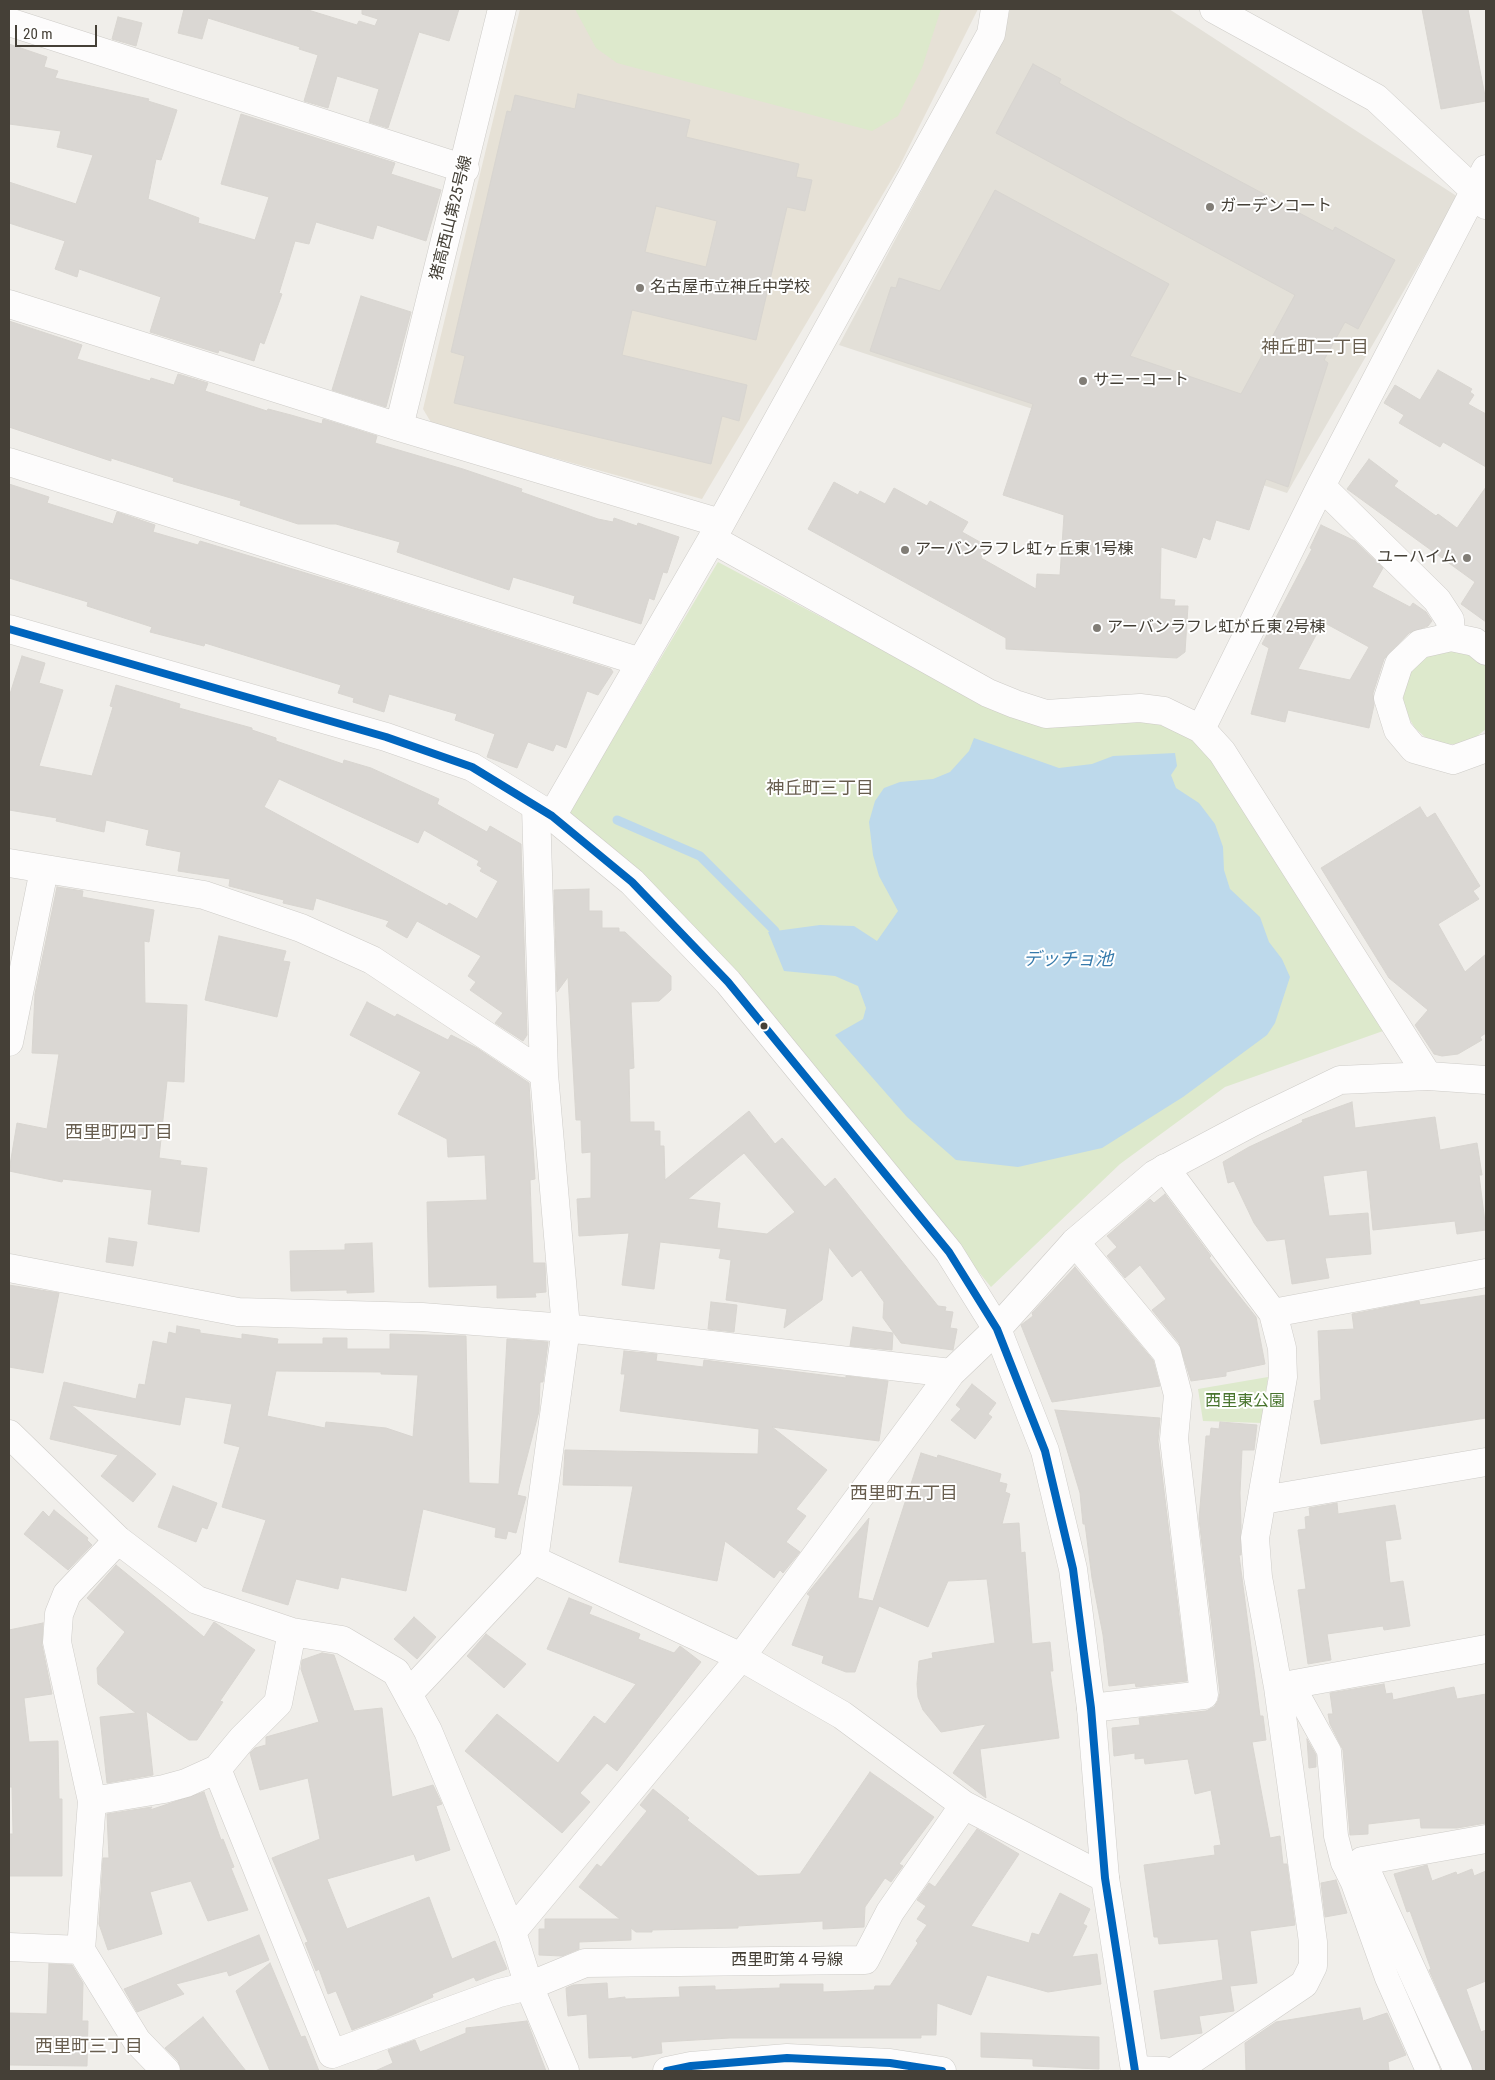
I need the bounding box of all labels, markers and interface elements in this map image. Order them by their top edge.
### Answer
scale bar [18,15,100,47]
text: 20 m [23,25,53,43]
street label: 猪高西山第25号線 [427,154,477,282]
place label: ガーデンコート [1220,197,1332,217]
marker: ガーデンコート [1204,201,1216,213]
place label: 名古屋市立神丘中学校 [650,278,810,298]
marker: 名古屋市立神丘中学校 [634,282,646,294]
district label: 神丘町二丁目 [1261,337,1369,359]
place label: サニーコート [1093,371,1189,391]
marker: サニーコート [1077,375,1089,387]
place label: アーバンラフレ虹ヶ丘東 1号棟 [915,540,1134,560]
marker: アーバンラフレ虹ヶ丘東 1号棟 [899,544,911,556]
place label: ユーハイム [1377,548,1457,568]
marker: ユーハイム [1461,552,1473,564]
place label: アーバンラフレ虹が丘東 2号棟 [1107,618,1326,638]
marker: アーバンラフレ虹が丘東 2号棟 [1091,622,1103,634]
district label: 神丘町三丁目 [766,778,874,800]
water label: デッチョ池 [1023,949,1113,971]
unlabelled marker [759,1021,769,1031]
district label: 西里町四丁目 [65,1122,173,1144]
park label: 西里東公園 [1205,1392,1285,1412]
district label: 西里町五丁目 [850,1483,958,1505]
street label: 西里町第４号線 [731,1951,843,1971]
district label: 西里町三丁目 [35,2036,143,2058]

